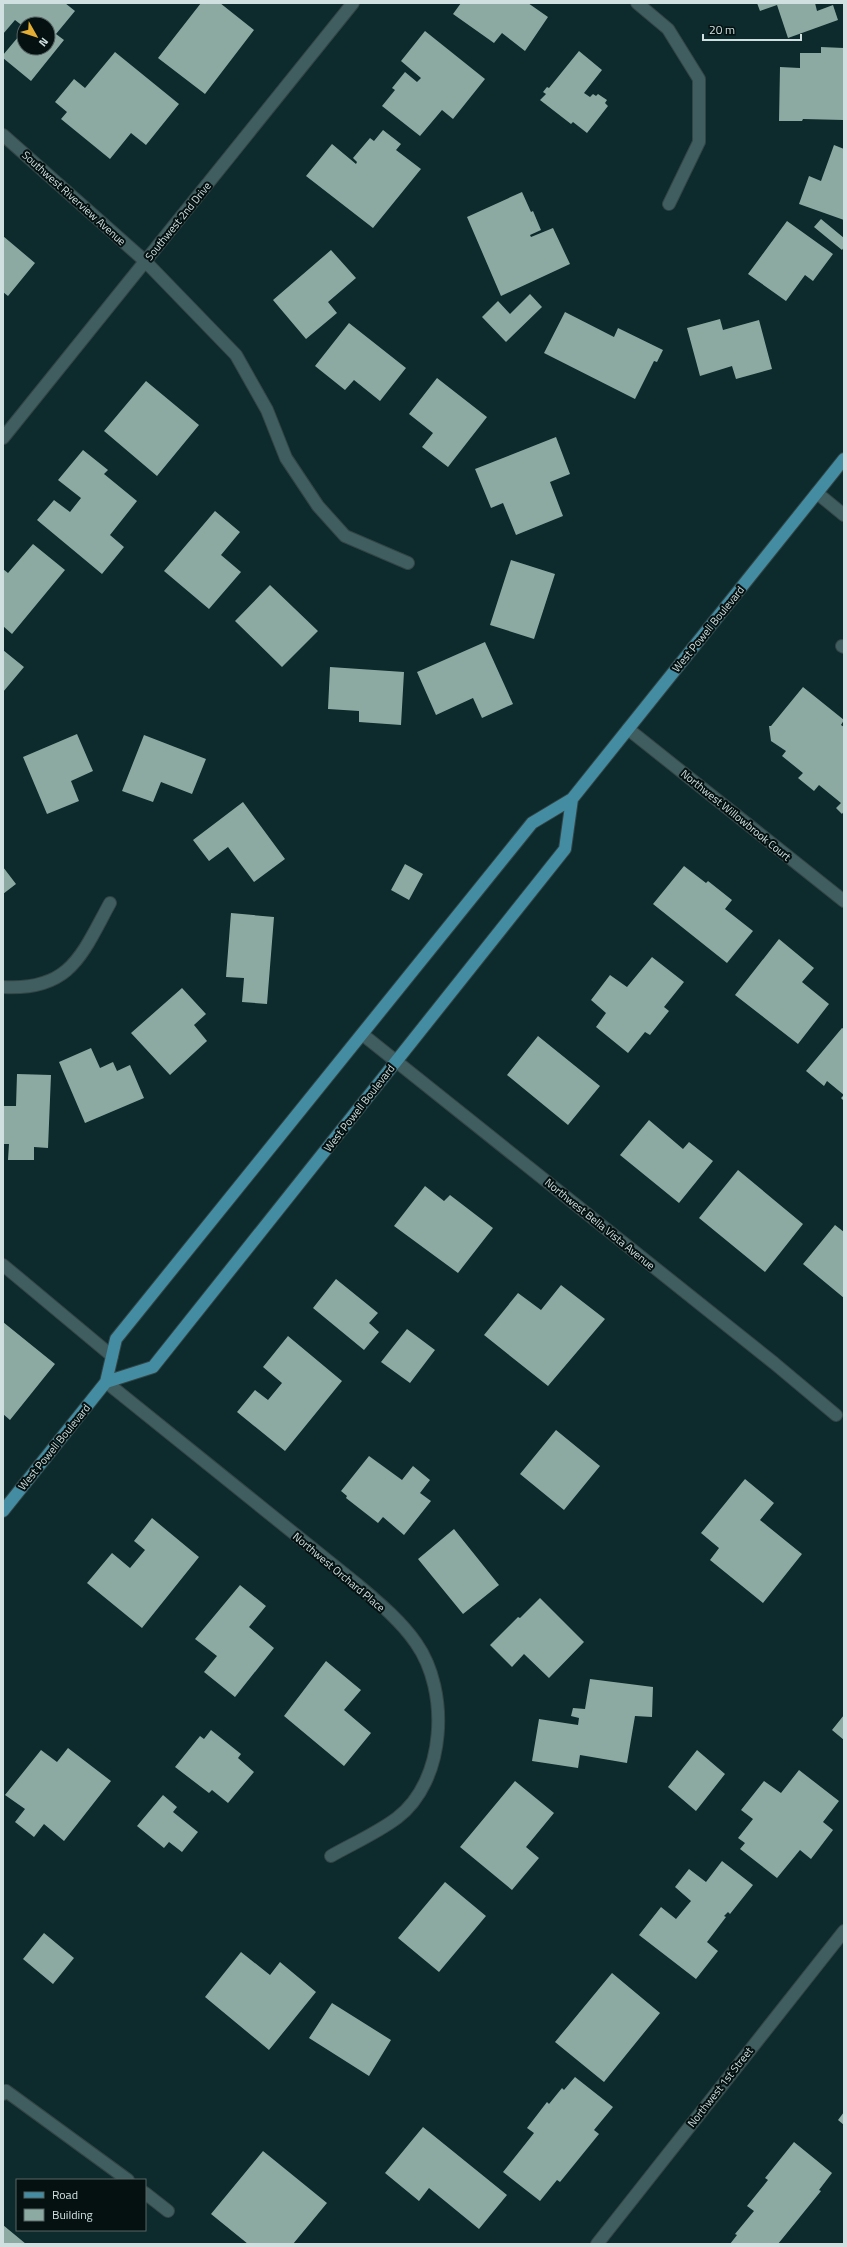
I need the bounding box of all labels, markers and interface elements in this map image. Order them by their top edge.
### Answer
north arrow [16,16,56,56]
scale bar [703,16,801,42]
text: 20 m [709,20,735,39]
text: N [35,34,52,50]
street label: Southwest Riverview Avenue [19,147,130,249]
street label: Southwest 2nd Drive [141,178,215,264]
street label: West Powell Boulevard [668,582,748,676]
street label: Northwest Willowbrook Court [678,766,795,865]
street label: West Powell Boulevard [320,1061,398,1155]
street label: Northwest Bella Vista Avenue [542,1175,659,1274]
street label: West Powell Boulevard [14,1400,94,1494]
street label: Northwest Orchard Place [289,1529,389,1616]
street label: Northwest 1st Street [684,2043,757,2131]
legend [16,2179,146,2231]
text: Road [52,2185,78,2204]
text: Building [52,2205,93,2224]

